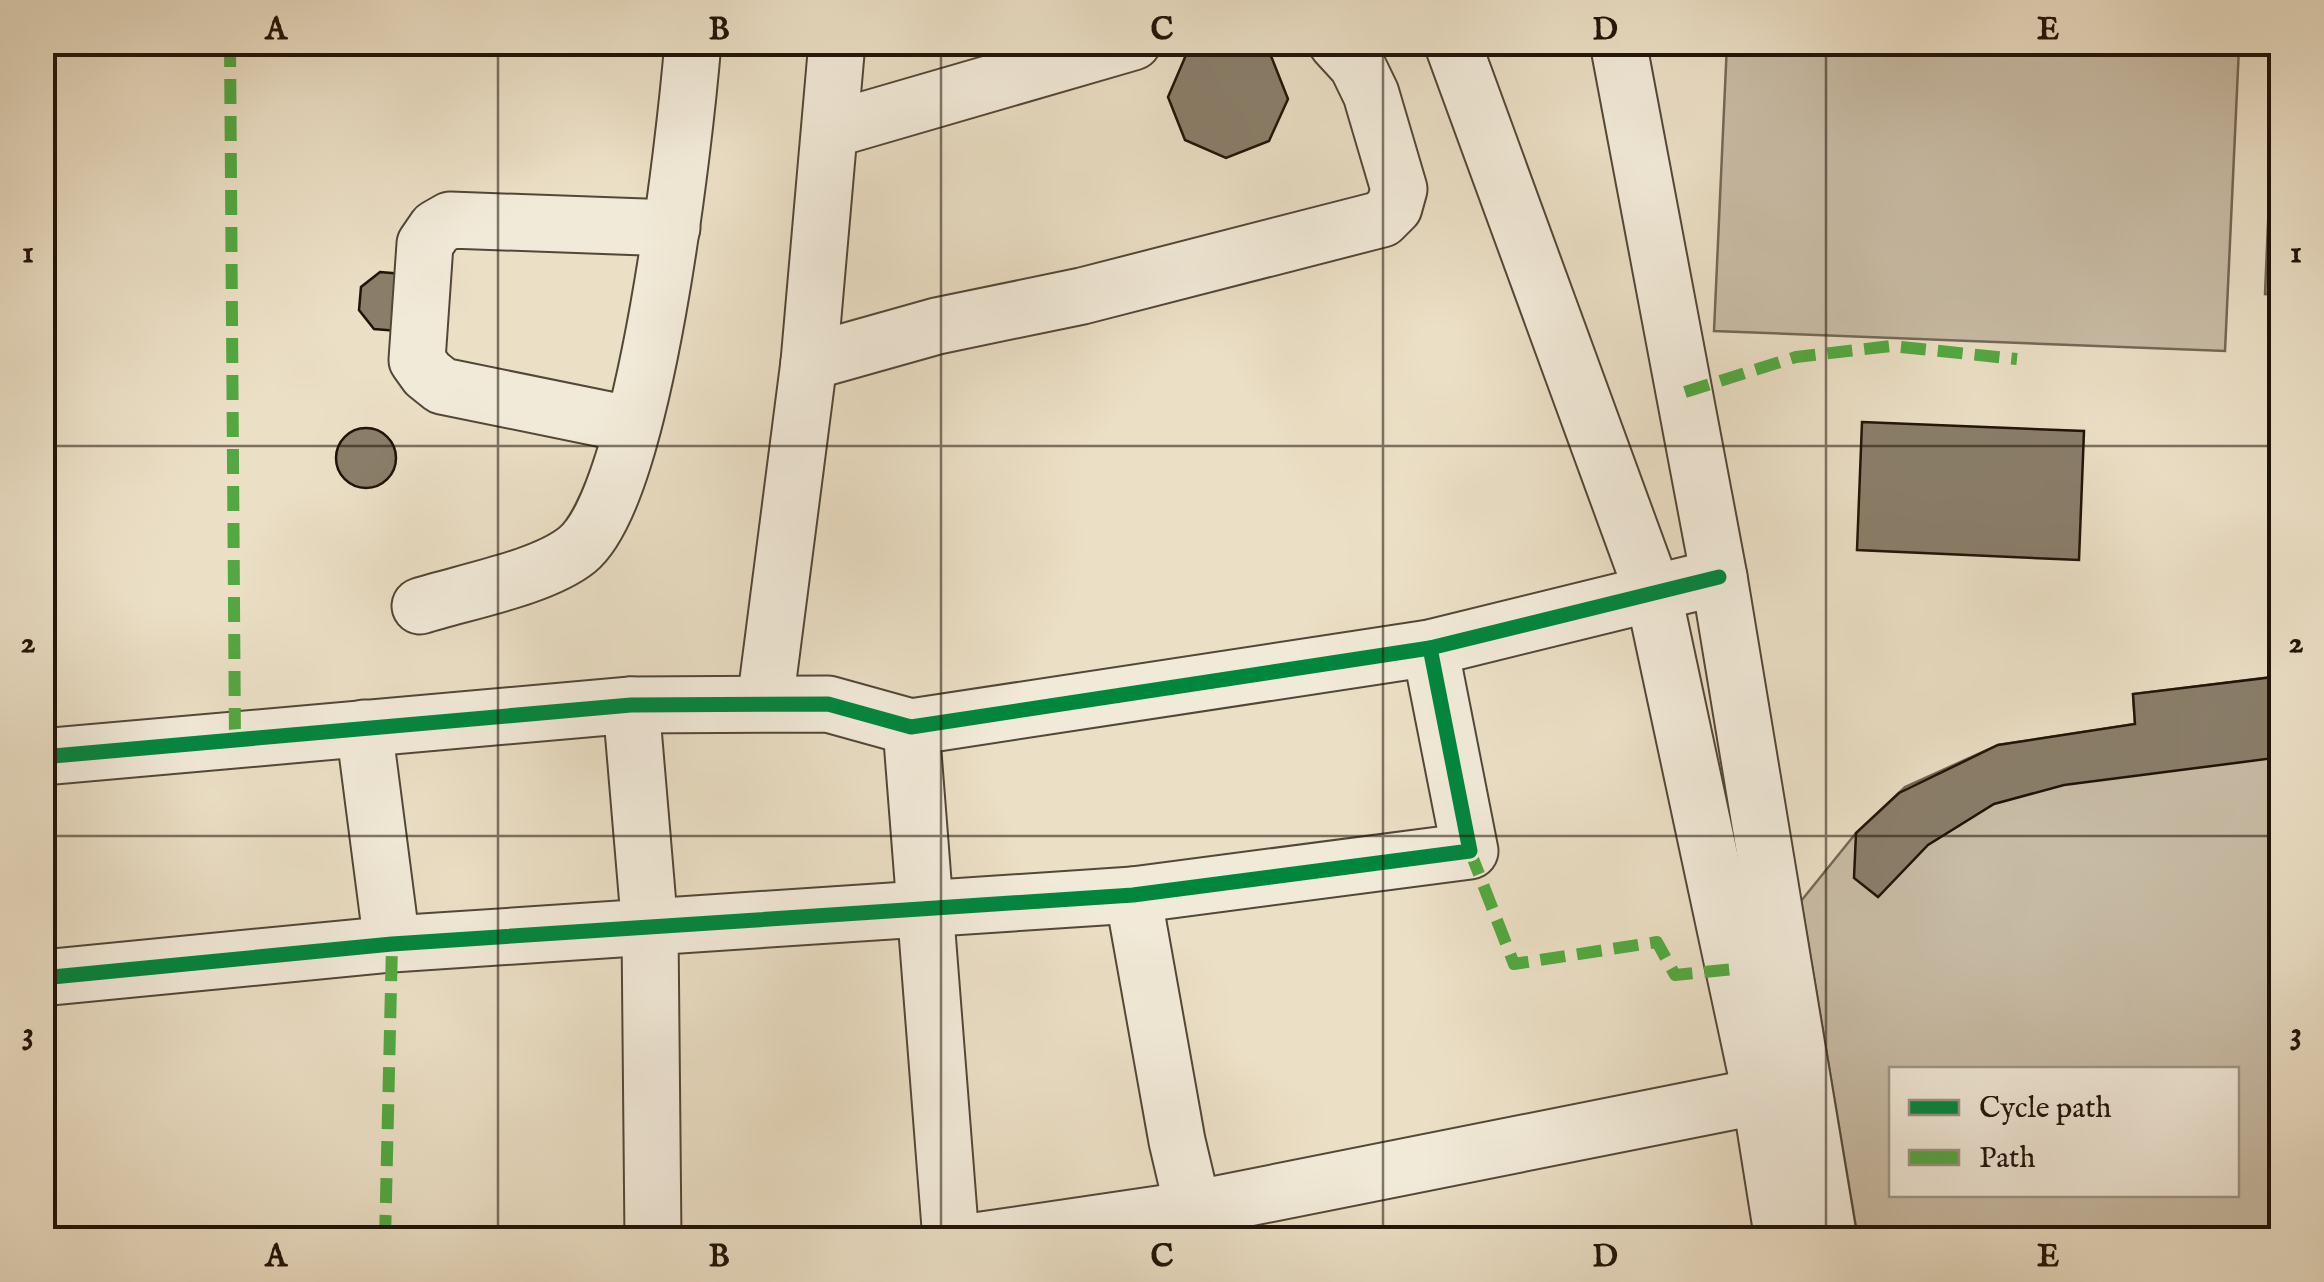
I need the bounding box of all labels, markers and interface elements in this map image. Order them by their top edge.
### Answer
text: A [263,10,288,51]
text: B [708,10,730,51]
text: C [1151,10,1174,51]
text: D [1592,10,1618,51]
text: E [2037,10,2059,51]
text: 1 [22,233,34,274]
text: 1 [2290,233,2302,274]
text: 2 [20,623,36,664]
text: 2 [2288,623,2304,664]
text: 3 [22,1014,34,1055]
text: 3 [2290,1014,2302,1055]
legend [1889,1067,2239,1197]
text: Cycle path [1979,1090,2112,1128]
text: Path [1979,1140,2035,1178]
text: A [263,1237,288,1278]
text: B [708,1237,730,1278]
text: C [1151,1237,1174,1278]
text: D [1592,1237,1618,1278]
text: E [2037,1237,2059,1278]

